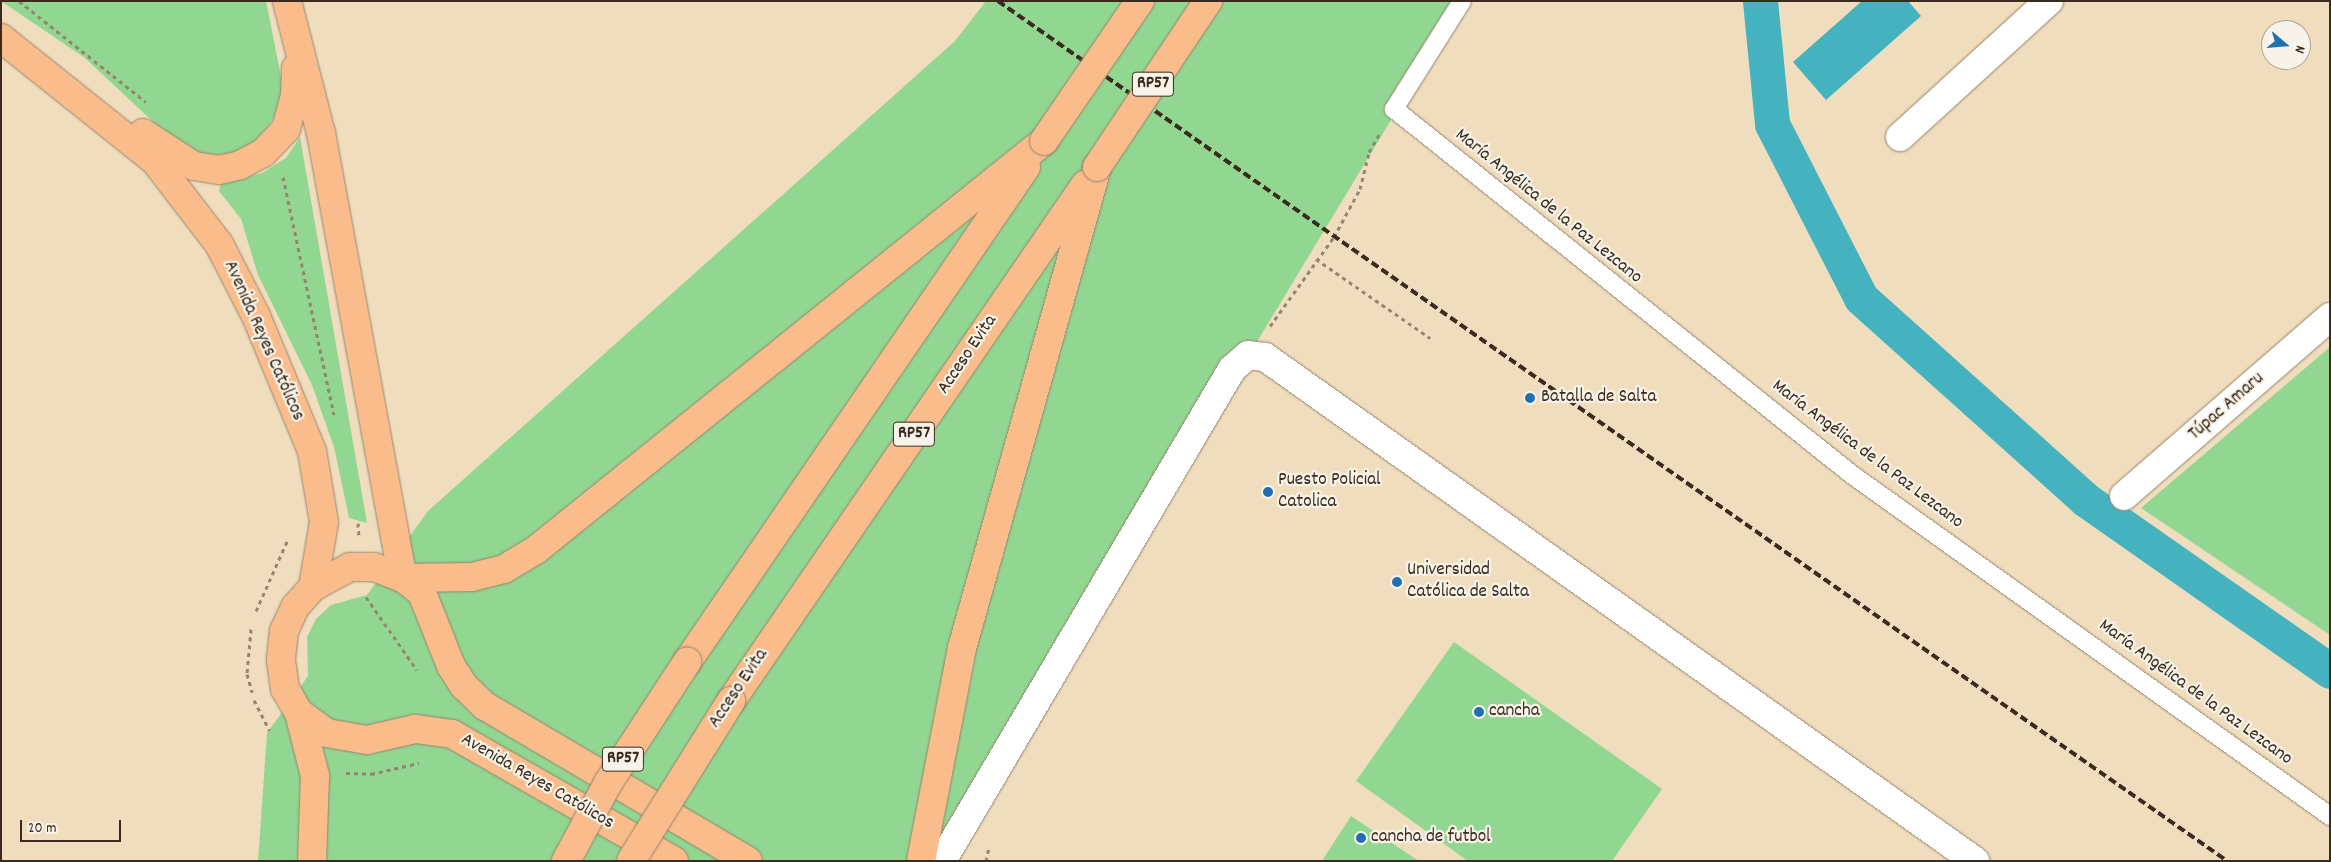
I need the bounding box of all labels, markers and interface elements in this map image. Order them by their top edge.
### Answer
north arrow [2261,20,2311,70]
text: N [2289,43,2310,56]
road number: RP57 [1132,68,1174,100]
street label: María Angélica de la Paz Lezcano [1450,124,1646,290]
street label: Avenida Reyes Católicos [217,257,309,425]
street label: Acceso Evita [933,311,1003,399]
street label: Túpac Amaru [2184,368,2270,446]
street label: María Angélica de la Paz Lezcano [1767,375,1967,535]
place label: Batalla de Salta [1541,387,1657,409]
marker: Batalla de Salta [1523,391,1537,405]
road number: RP57 [893,418,935,449]
place label: Puesto Policial Catolica [1278,470,1381,514]
marker: Puesto Policial Catolica [1262,486,1274,498]
place label: Universidad Católica de Salta [1407,560,1529,604]
marker: Universidad Católica de Salta [1391,576,1403,588]
street label: María Angélica de la Paz Lezcano [2094,615,2296,771]
street label: Acceso Evita [704,645,774,733]
place label: cancha [1489,701,1540,723]
marker: cancha [1473,706,1485,718]
street label: Avenida Reyes Católicos [456,729,618,835]
road number: RP57 [602,744,644,774]
scale bar [22,810,124,842]
text: 20 m [28,818,56,840]
place label: cancha de futbol [1371,827,1491,849]
marker: cancha de futbol [1355,832,1367,844]

